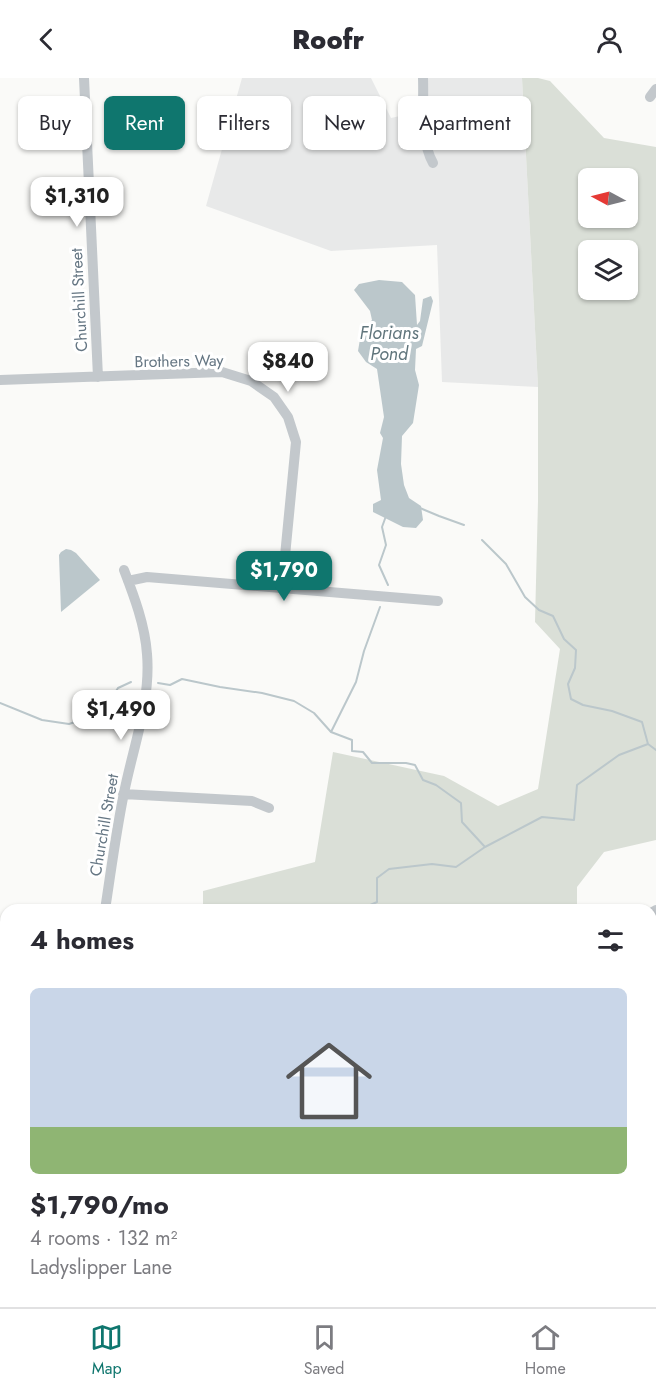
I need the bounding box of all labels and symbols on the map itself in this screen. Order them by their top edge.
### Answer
north arrow [578,168,638,228]
pin: $1,310 [28,177,126,228]
street label: Churchill Street [65,248,93,352]
water label: Florians Pond [360,320,419,367]
pin: $840 [252,342,324,393]
street label: Brothers Way [134,349,225,373]
pin: $1,790 [235,551,333,602]
pin: $1,490 [72,690,170,741]
street label: Churchill Street [84,772,124,878]

